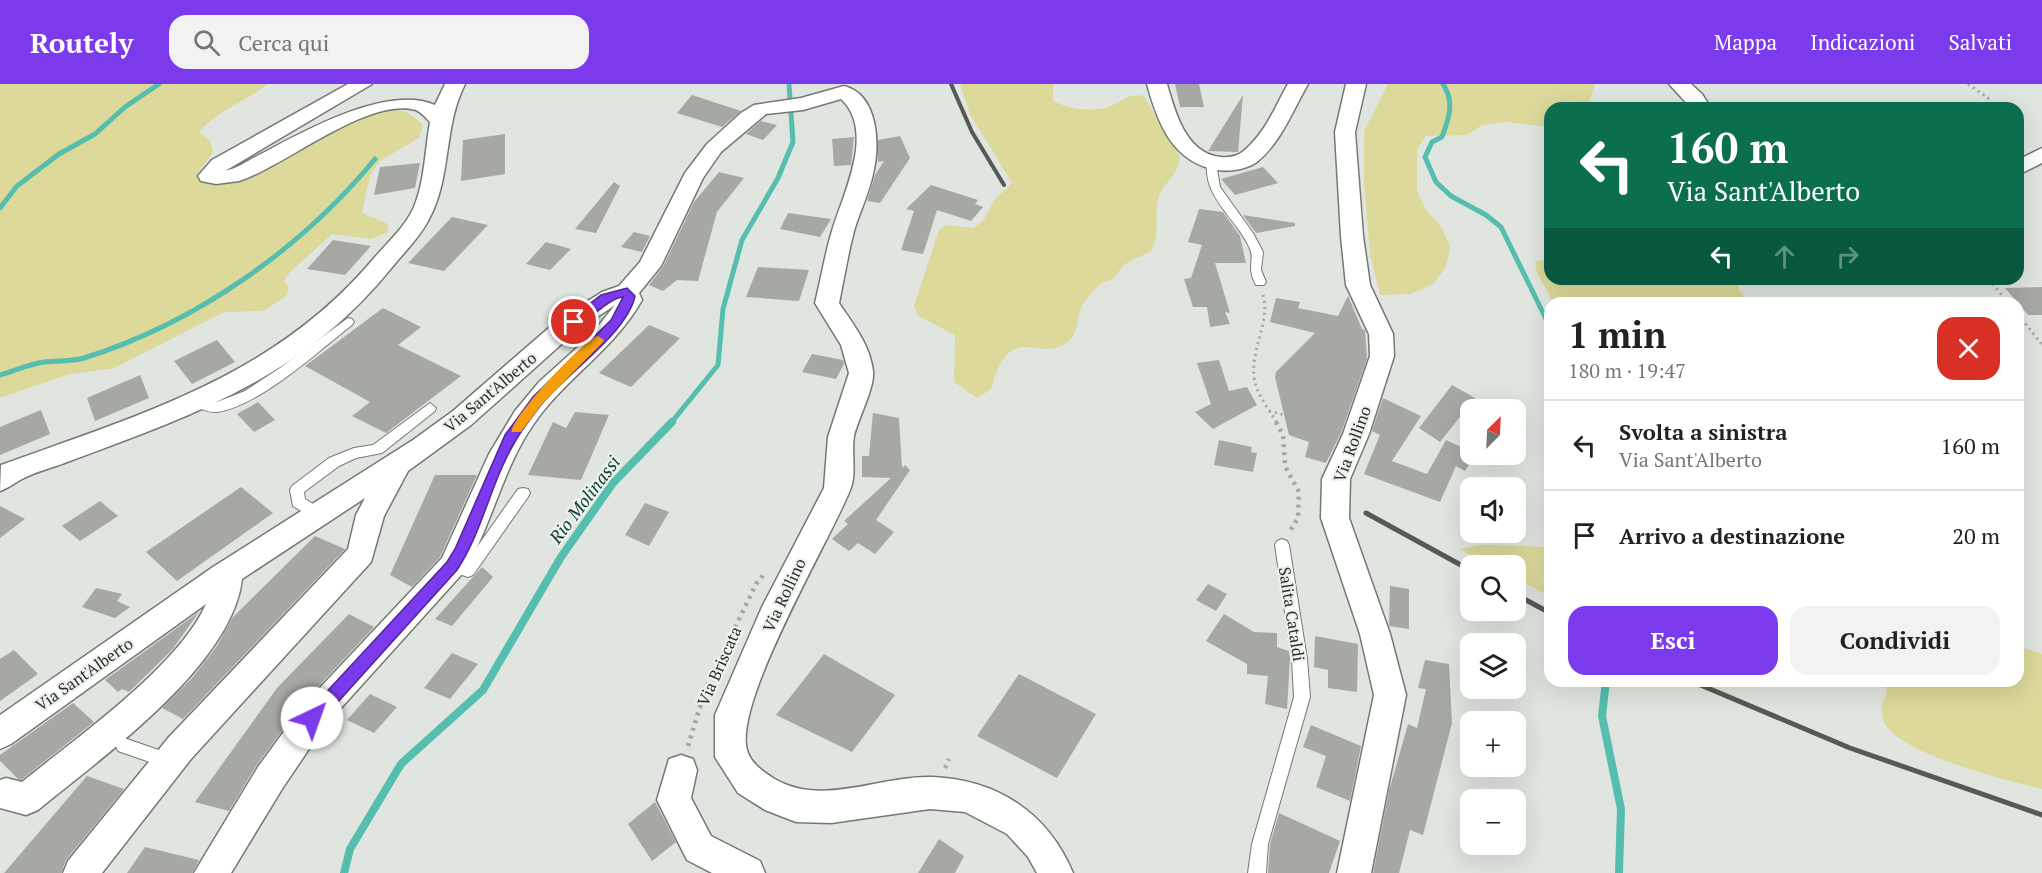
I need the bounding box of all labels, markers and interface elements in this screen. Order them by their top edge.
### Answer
search box [169,15,589,69]
text: Routely [30,24,133,61]
icon: search [190,26,223,59]
text: Cerca qui [238,28,329,57]
text: Mappa [1714,28,1777,56]
text: Indicazioni [1810,28,1915,56]
text: Salvati [1948,28,2012,56]
text: 160 m [1667,119,1788,175]
icon: left [1568,126,1646,204]
text: Via Sant'Alberto [1667,173,1860,209]
icon: left [1705,240,1738,273]
icon: ahead [1768,240,1801,273]
icon: right [1831,240,1864,273]
pin [548,296,599,347]
icon: arrive [557,305,590,338]
text: 1 min [1568,311,1666,358]
button: close [1937,317,2000,380]
street label: Via Sant'Alberto [439,347,541,437]
text: 180 m · 19:47 [1568,357,1686,384]
north arrow [1460,399,1526,465]
map controls [1460,399,1526,855]
street label: Via Rollino [1328,403,1376,485]
text: Svolta a sinistra [1619,417,1788,446]
icon: left [1568,429,1601,462]
text: 160 m [1940,431,2000,460]
text: Via Sant'Alberto [1619,446,1762,473]
water label: Rio Molinassi [543,451,625,549]
button: sound [1460,477,1526,543]
icon: arrive [1568,519,1601,552]
text: Arrivo a destinazione [1619,521,1845,550]
text: 20 m [1952,521,2000,550]
street label: Via Rollino [757,554,811,636]
button: search [1460,555,1526,621]
street label: Salita Cataldi [1274,565,1310,663]
button: Esci [1568,606,1778,675]
button: Condividi [1790,606,2000,675]
street label: Via Briscata [692,623,746,709]
street label: Via Sant'Alberto [31,632,137,716]
button: layers [1460,633,1526,699]
position arrow [280,686,344,750]
button: + [1460,711,1526,777]
button: − [1460,789,1526,855]

